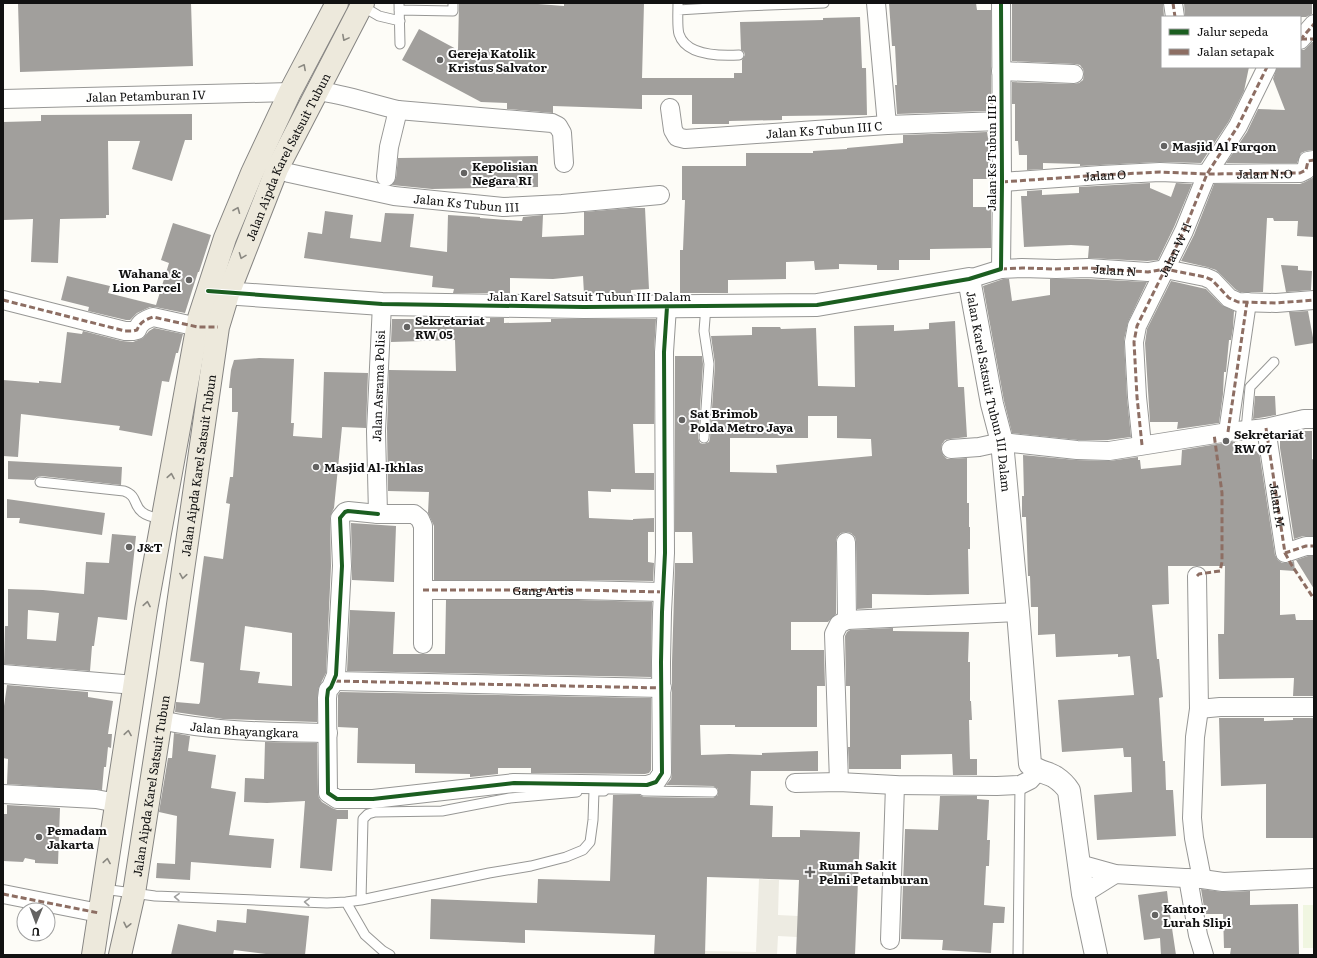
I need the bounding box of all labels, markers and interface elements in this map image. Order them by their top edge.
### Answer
legend [1161,16,1301,68]
text: Jalur sepeda [1197,22,1269,40]
one-way arrow [343,33,350,41]
text: Jalan setapak [1197,42,1275,60]
place label: Gereja Katolik Kristus Salvator [448,44,547,76]
marker: Gereja Katolik Kristus Salvator [435,55,445,65]
one-way arrow [298,64,306,71]
street label: Jalan Aipda Karel Satsuit Tubun [241,70,334,243]
street label: Jalan Petamburan IV [86,85,206,106]
street label: Jalan Ks Tubun III B [982,95,1000,211]
street label: Jalan Ks Tubun III C [765,116,883,142]
place label: Masjid Al Furqon [1172,137,1277,155]
marker: Masjid Al Furqon [1159,141,1169,151]
place label: Kepolisian Negara RI [472,157,538,189]
street label: Jalan N:O [1236,164,1293,183]
street label: Jalan O [1083,165,1126,185]
marker: Kepolisian Negara RI [459,168,469,178]
street label: Jalan Ks Tubun III [413,189,520,216]
one-way arrow [232,207,240,214]
street label: Jalan W II [1154,219,1196,280]
one-way arrow [239,253,247,260]
street label: Jalan N [1093,259,1137,280]
place label: Wahana & Lion Parcel [112,264,182,296]
marker: Wahana & Lion Parcel [184,275,194,285]
street label: Jalan Karel Satsuit Tubun III Dalam [487,287,691,305]
street label: Jalan Karel Satsuit Tubun III Dalam [962,289,1016,493]
place label: Sekretariat RW 05 [415,311,486,343]
marker: Sekretariat RW 05 [402,322,412,332]
street label: Jalan Asrama Polisi [367,330,389,442]
street label: Jalan Aipda Karel Satsuit Tubun [176,373,220,558]
place label: Sat Brimob Polda Metro Jaya [690,404,793,436]
marker: Sat Brimob Polda Metro Jaya [677,415,687,425]
place label: Sekretariat RW 07 [1234,425,1305,457]
marker: Sekretariat RW 07 [1221,436,1231,446]
place label: Masjid Al-Ikhlas [324,458,423,476]
marker: Masjid Al-Ikhlas [311,462,321,472]
one-way arrow [166,473,174,479]
street label: Jalan M [1265,481,1290,529]
place label: J&T [137,538,162,556]
marker: J&T [124,542,134,552]
one-way arrow [179,573,188,579]
street label: Gang Artis [512,581,574,599]
one-way arrow [142,601,151,607]
street label: Jalan Aipda Karel Satsuit Tubun [128,694,174,878]
street label: Jalan Bhayangkara [189,717,299,742]
one-way arrow [123,730,132,736]
place label: Pemadam Jakarta [47,821,107,853]
marker: Pemadam Jakarta [34,832,44,842]
place label: Rumah Sakit Pelni Petamburan [819,856,929,888]
one-way arrow [103,858,111,864]
marker: Rumah Sakit Pelni Petamburan [804,866,816,878]
one-way arrow [174,893,180,901]
one-way arrow [304,898,310,907]
place label: Kantor Lurah Slipi [1163,899,1232,931]
north arrow [16,902,56,942]
marker: Kantor Lurah Slipi [1150,910,1160,920]
one-way arrow [123,922,131,928]
text: U [31,925,40,941]

